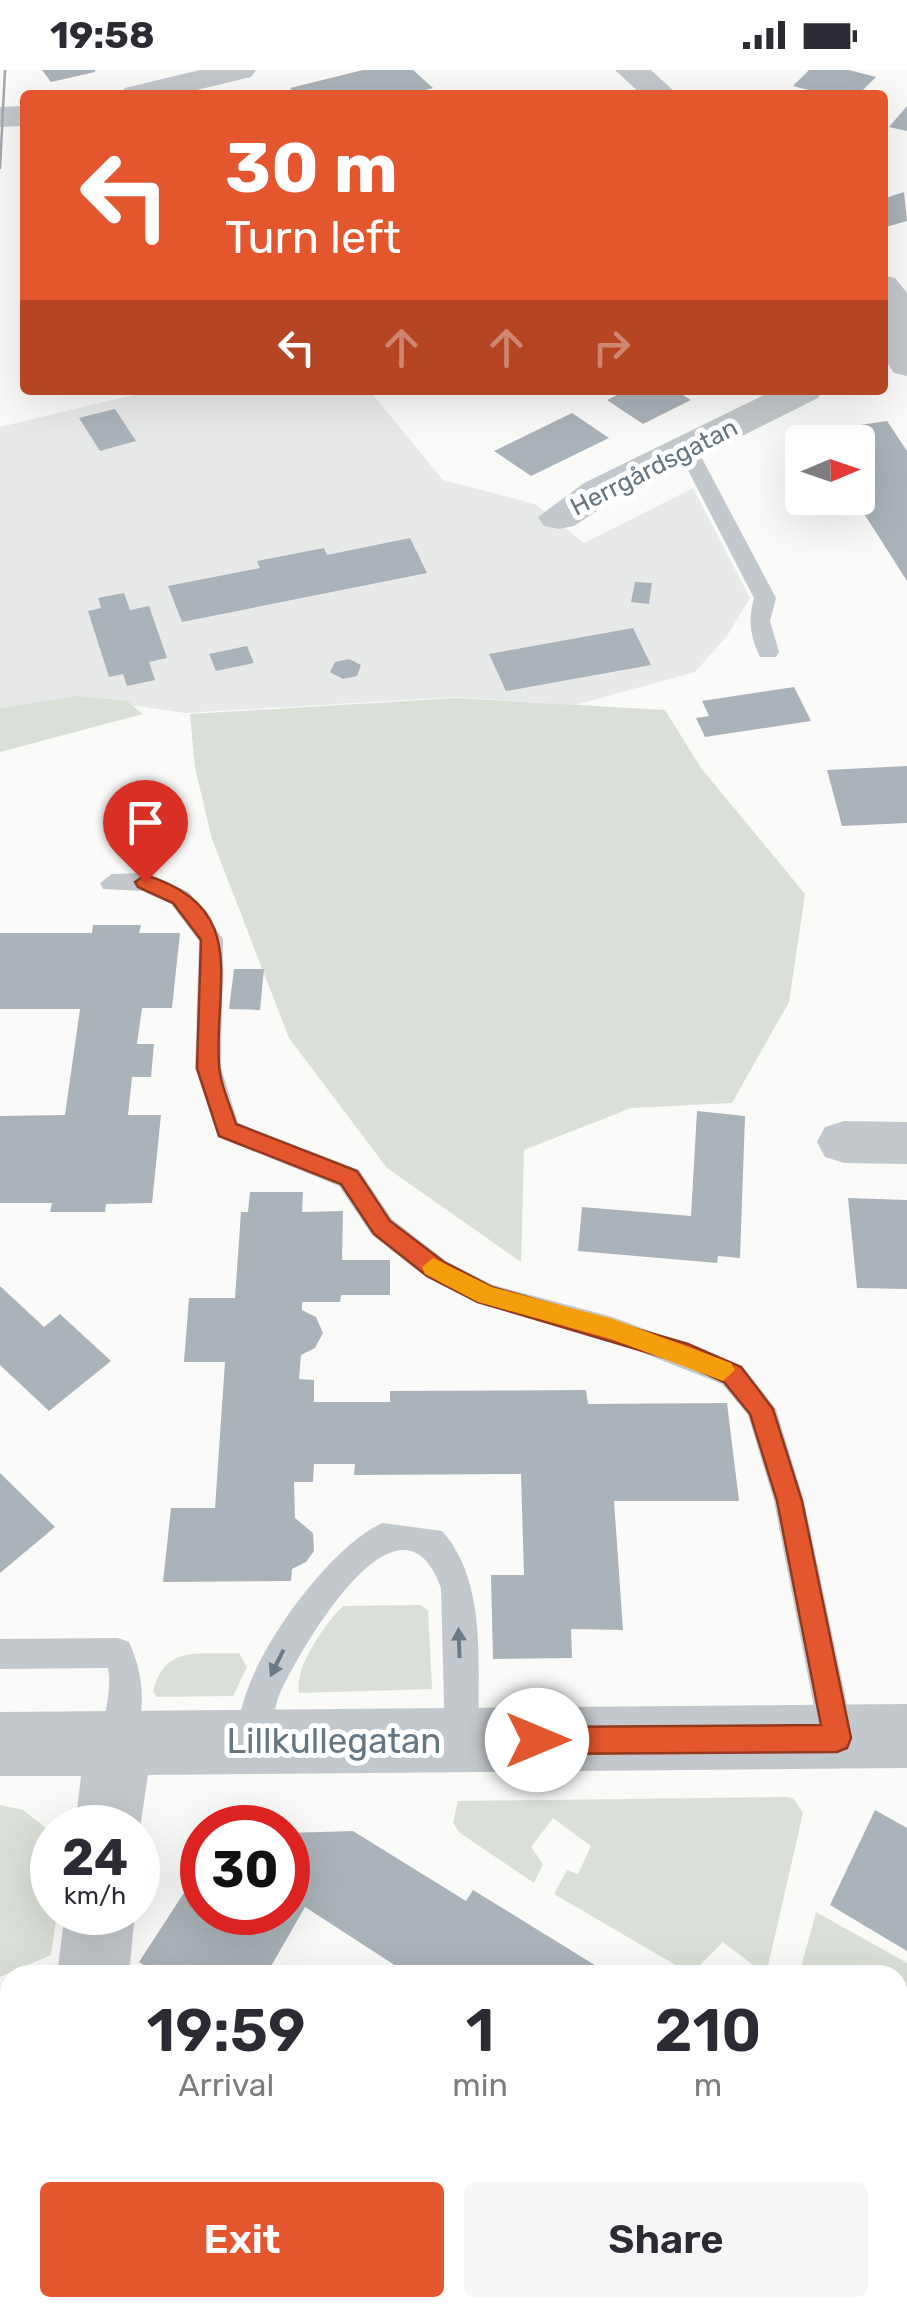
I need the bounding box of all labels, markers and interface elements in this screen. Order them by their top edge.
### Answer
text: 19:58 [50,12,155,58]
text: 30 m [225,127,398,210]
icon: left [60,130,190,260]
text: Turn left [225,211,401,264]
icon: left [269,320,324,375]
icon: ahead [374,320,429,375]
icon: ahead [479,320,534,375]
icon: right [584,320,639,375]
street label: Herrgårdsgatan [566,412,742,522]
north arrow [785,425,875,515]
map controls [785,425,875,515]
pin [103,780,188,883]
icon: arrive [118,795,173,850]
one-way arrow [451,1627,467,1659]
one-way arrow [269,1649,286,1678]
position arrow [485,1688,589,1792]
street label: Lillkullegatan [226,1720,442,1762]
speed limit sign: 30 [180,1805,310,1935]
text: 24 [62,1828,128,1888]
text: km/h [64,1881,126,1910]
text: 19:59 [147,1995,306,2066]
text: 1 [466,1995,494,2066]
text: 210 [655,1995,761,2066]
text: Arrival [178,2066,274,2104]
text: min [452,2066,508,2104]
text: m [694,2066,722,2104]
button: Exit [40,2182,444,2297]
button: Share [464,2182,868,2297]

